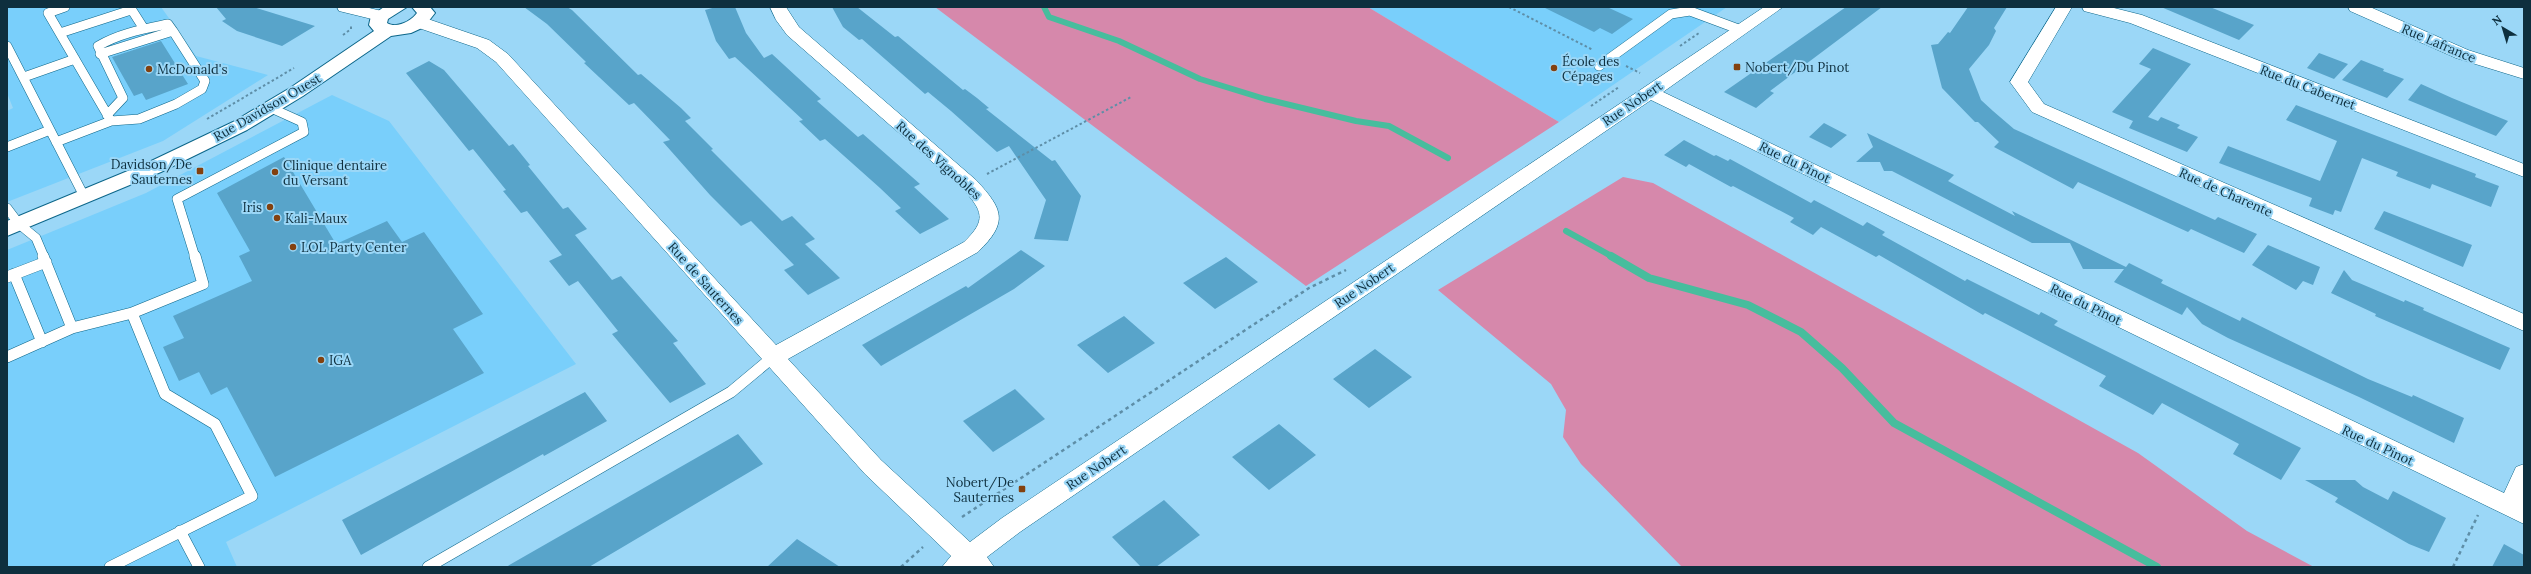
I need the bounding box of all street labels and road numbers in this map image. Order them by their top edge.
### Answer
street label: Rue Lafrance [2399,20,2479,67]
street label: Rue du Cabernet [2258,61,2358,114]
street label: Rue Davidson Ouest [210,70,324,145]
street label: Rue Nobert [1599,77,1666,130]
street label: Rue des Vignobles [892,117,985,203]
street label: Rue du Pinot [1756,138,1833,187]
street label: Rue de Charente [2176,164,2275,221]
street label: Rue de Sauternes [664,239,747,328]
street label: Rue Nobert [1331,259,1398,312]
street label: Rue du Pinot [2047,280,2124,329]
street label: Rue du Pinot [2339,421,2416,470]
street label: Rue Nobert [1063,441,1130,494]

